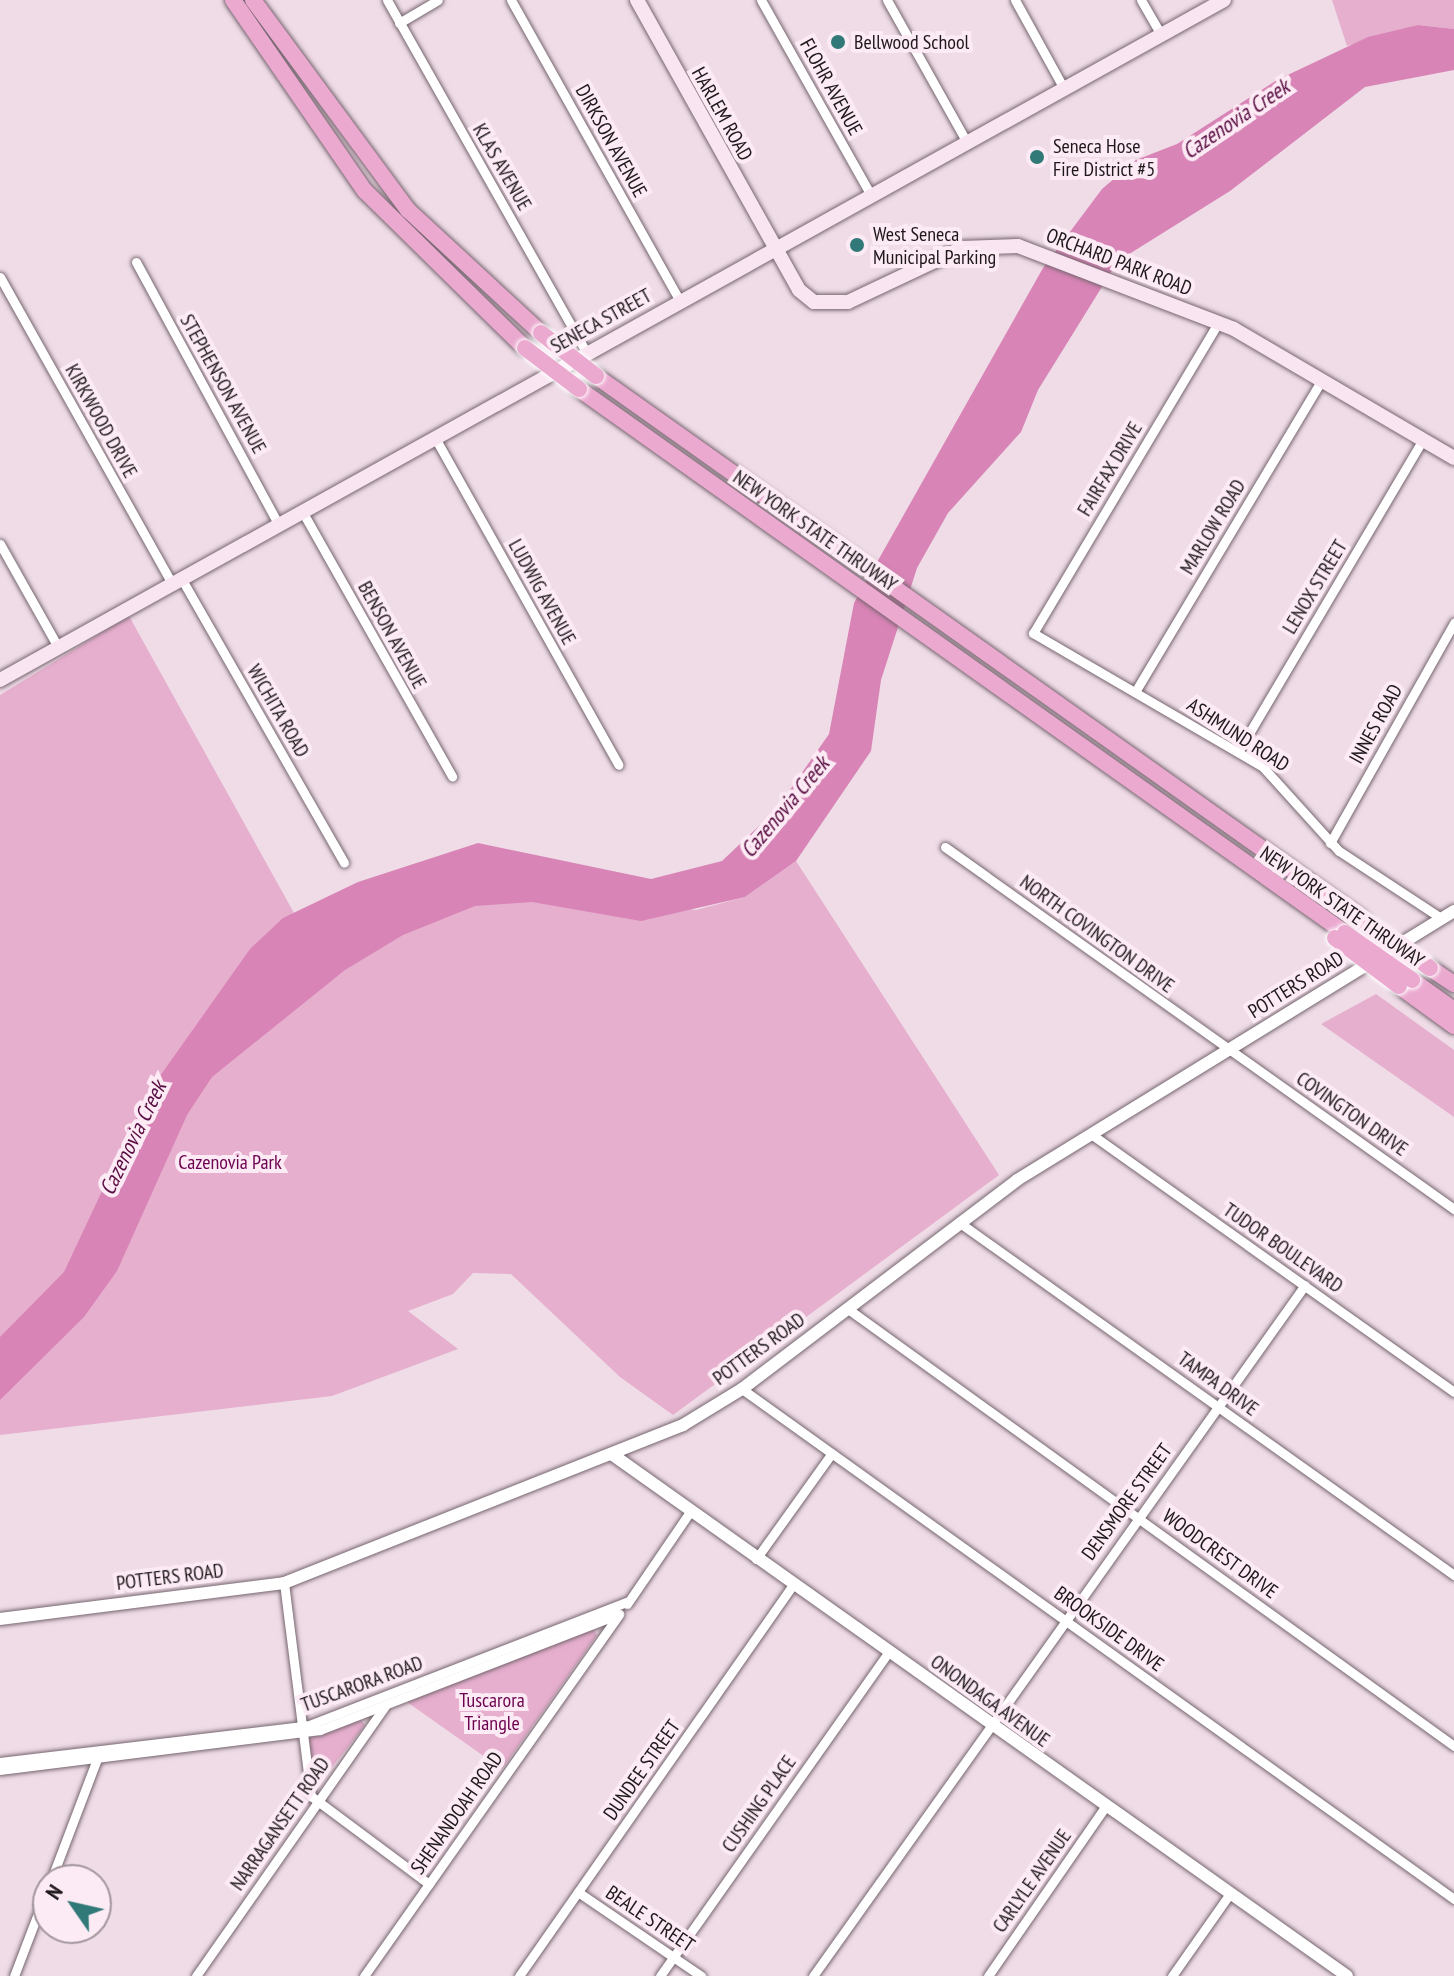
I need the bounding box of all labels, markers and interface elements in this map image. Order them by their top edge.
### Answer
place label: Bellwood School [854,30,969,54]
marker: Bellwood School [829,33,847,51]
street label: FLOHR AVENUE [795,34,867,140]
street label: HARLEM ROAD [686,63,758,165]
water label: Cazenovia Creek [1177,74,1295,164]
street label: DIRKSON AVENUE [570,80,652,202]
street label: KLAS AVENUE [467,119,537,215]
place label: Seneca Hose Fire District #5 [1053,134,1155,181]
marker: Seneca Hose Fire District #5 [1028,148,1046,166]
place label: West Seneca Municipal Parking [873,222,996,269]
street label: ORCHARD PARK ROAD [1043,223,1195,301]
marker: West Seneca Municipal Parking [848,236,866,254]
street label: SENECA STREET [546,283,656,359]
street label: STEPHENSON AVENUE [175,310,271,458]
street label: KIRKWOOD DRIVE [60,360,142,482]
street label: FAIRFAX DRIVE [1072,417,1148,521]
street label: NEW YORK STATE THRUWAY [728,465,902,597]
street label: MARLOW ROAD [1175,475,1251,579]
street label: LUDWIG AVENUE [503,535,581,649]
street label: LENOX STREET [1278,536,1352,638]
street label: BENSON AVENUE [353,577,431,693]
street label: WICHITA ROAD [242,660,314,762]
street label: INNES ROAD [1344,680,1408,768]
street label: ASHMUND ROAD [1182,693,1294,777]
water label: Cazenovia Creek [735,751,835,863]
street label: NEW YORK STATE THRUWAY [1255,841,1429,973]
street label: NORTH COVINGTON DRIVE [1015,870,1179,998]
street label: POTTERS ROAD [1244,946,1348,1024]
street label: COVINGTON DRIVE [1292,1067,1412,1161]
water label: Cazenovia Creek [94,1077,172,1199]
park label: Cazenovia Park [178,1150,282,1174]
street label: TUDOR BOULEVARD [1219,1198,1347,1298]
street label: POTTERS ROAD [708,1308,810,1390]
street label: TAMPA DRIVE [1173,1347,1263,1421]
street label: DENSMORE STREET [1077,1439,1177,1565]
street label: WOODCREST DRIVE [1157,1504,1283,1604]
street label: POTTERS ROAD [115,1559,225,1595]
street label: BROOKSIDE DRIVE [1050,1581,1168,1677]
street label: ONONDAGA AVENUE [925,1649,1055,1753]
street label: TUSCARORA ROAD [298,1651,426,1717]
park label: Tuscarora Triangle [459,1689,525,1736]
street label: DUNDEE STREET [599,1715,685,1825]
street label: SHENANDOAH ROAD [406,1747,508,1879]
street label: CUSHING PLACE [717,1751,801,1857]
street label: NARRAGANSETT ROAD [225,1753,335,1895]
street label: CARLYLE AVENUE [988,1825,1076,1937]
north arrow [32,1864,112,1944]
text: N [39,1879,69,1904]
street label: BEALE STREET [601,1881,699,1957]

